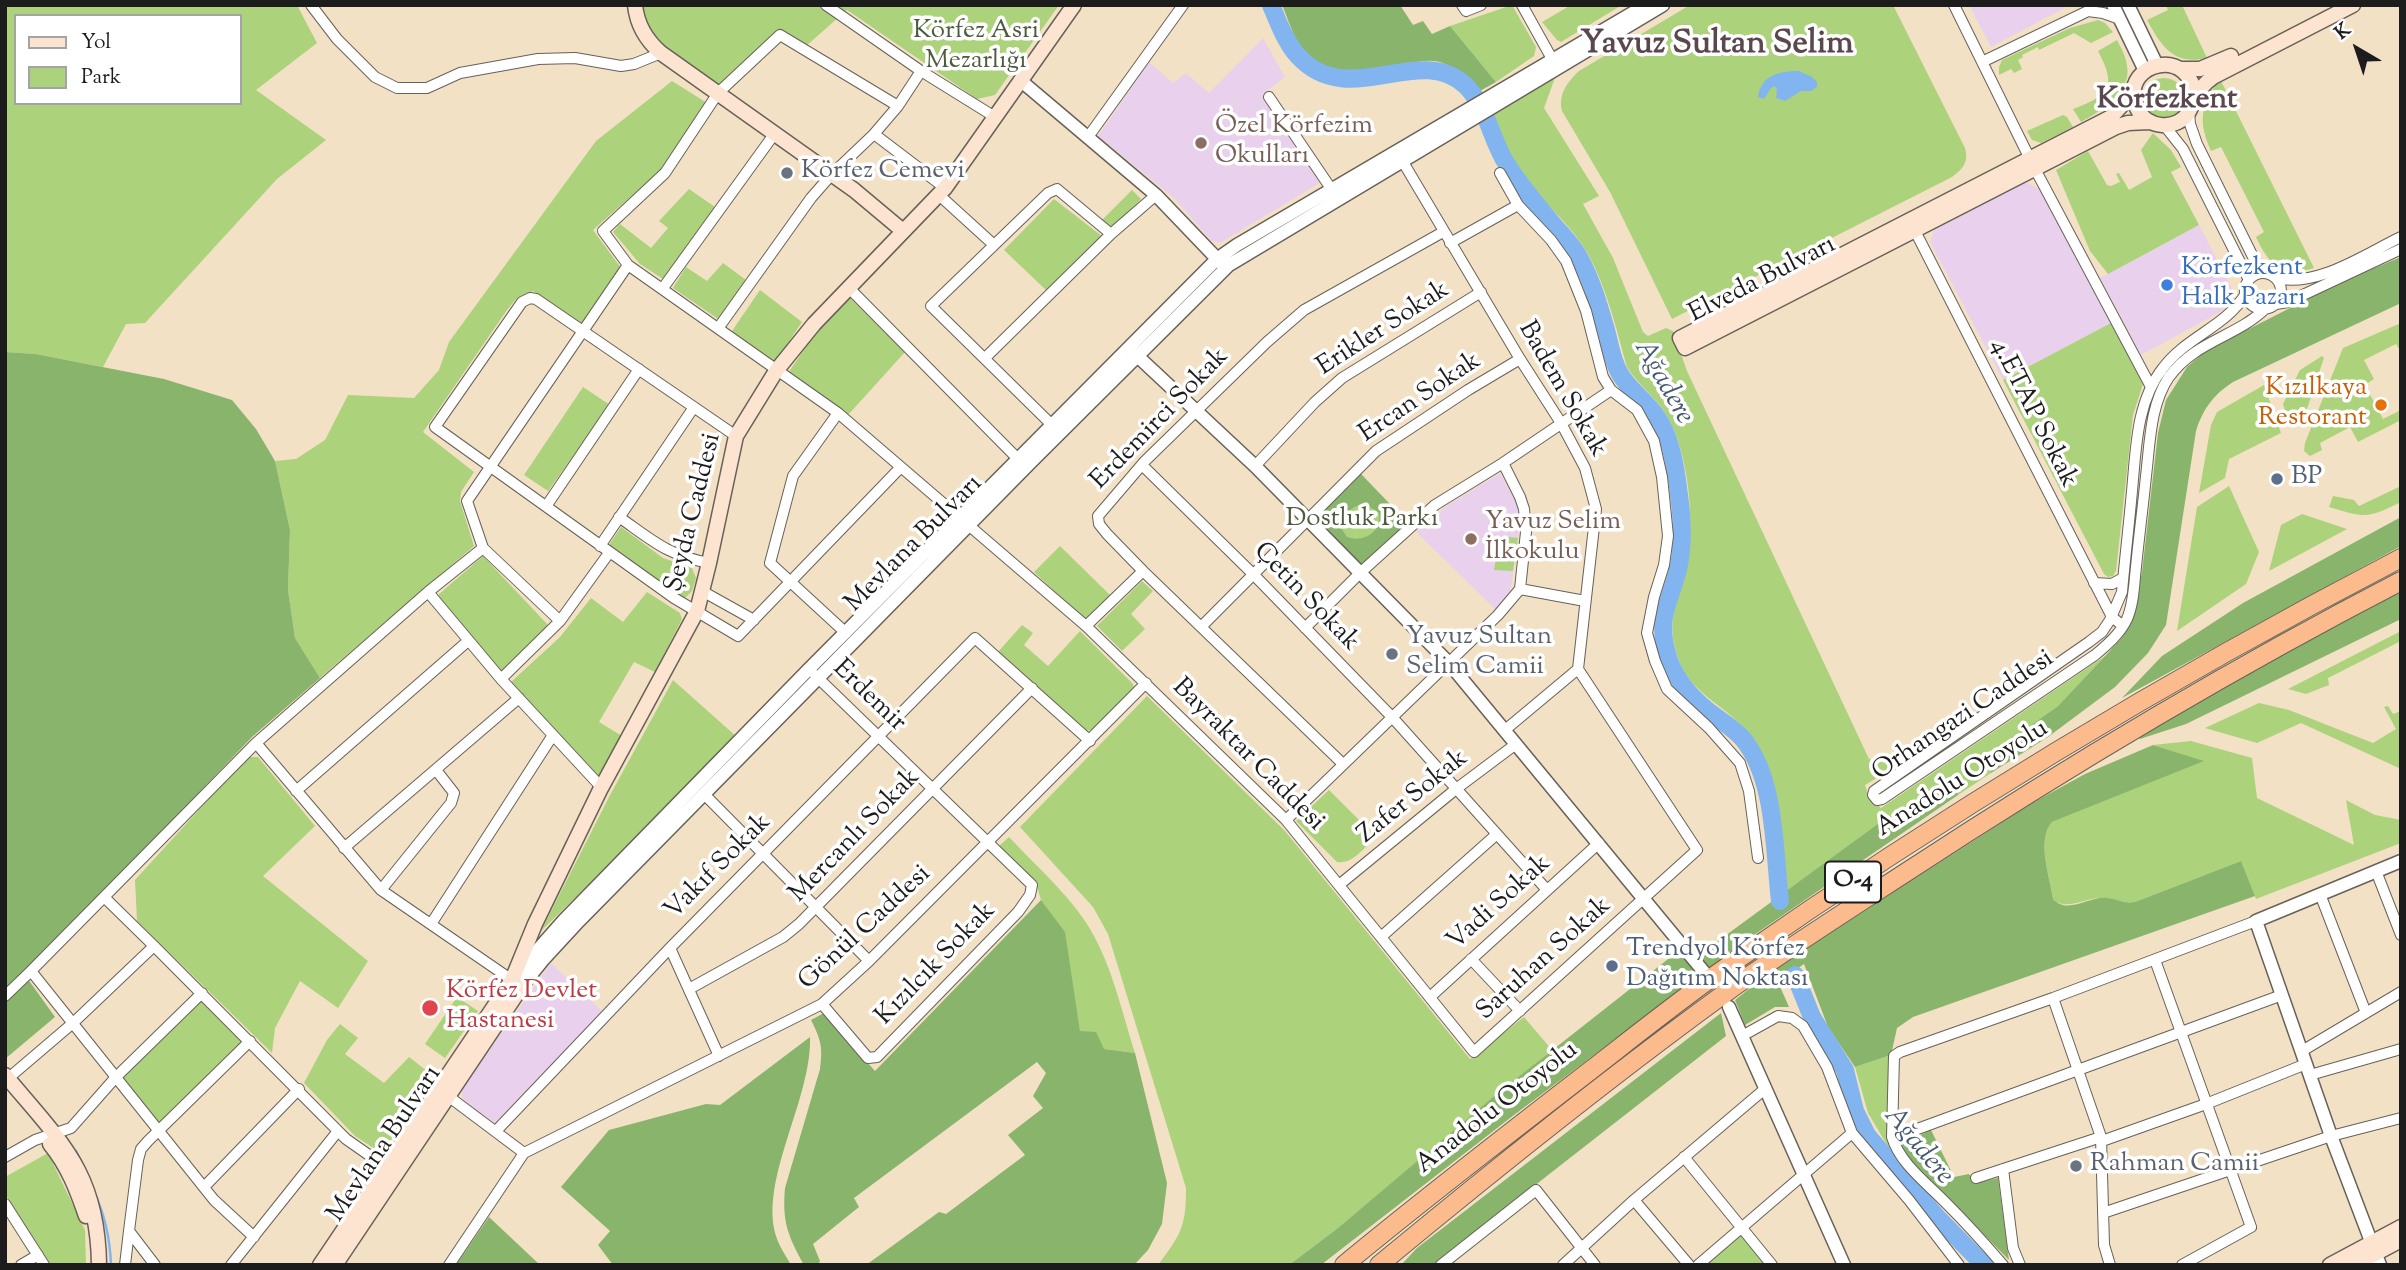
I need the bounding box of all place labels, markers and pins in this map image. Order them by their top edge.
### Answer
place label: Özel Körfezim Okulları [1215,112,1373,174]
marker: Özel Körfezim Okulları [1193,135,1209,151]
place label: Körfez Cemevi [801,157,965,189]
marker: Körfez Cemevi [779,165,795,181]
place label: Körfezkent Halk Pazarı [2181,254,2306,316]
marker: Körfezkent Halk Pazarı [2159,277,2175,293]
place label: Kızılkaya Restorant [2258,374,2367,436]
marker: Kızılkaya Restorant [2373,397,2389,413]
place label: BP [2291,463,2322,495]
marker: BP [2269,471,2285,487]
place label: Yavuz Selim İlkokulu [1485,508,1621,570]
marker: Yavuz Selim İlkokulu [1463,531,1479,547]
place label: Yavuz Sultan Selim Camii [1406,623,1552,684]
marker: Yavuz Sultan Selim Camii [1384,646,1400,662]
place label: Trendyol Körfez Dağıtım Noktası [1626,935,1808,996]
marker: Trendyol Körfez Dağıtım Noktası [1604,958,1620,974]
place label: Körfez Devlet Hastanesi [446,977,597,1038]
marker: Körfez Devlet Hastanesi [420,998,440,1018]
place label: Rahman Camii [2090,1150,2259,1182]
marker: Rahman Camii [2068,1158,2084,1174]

